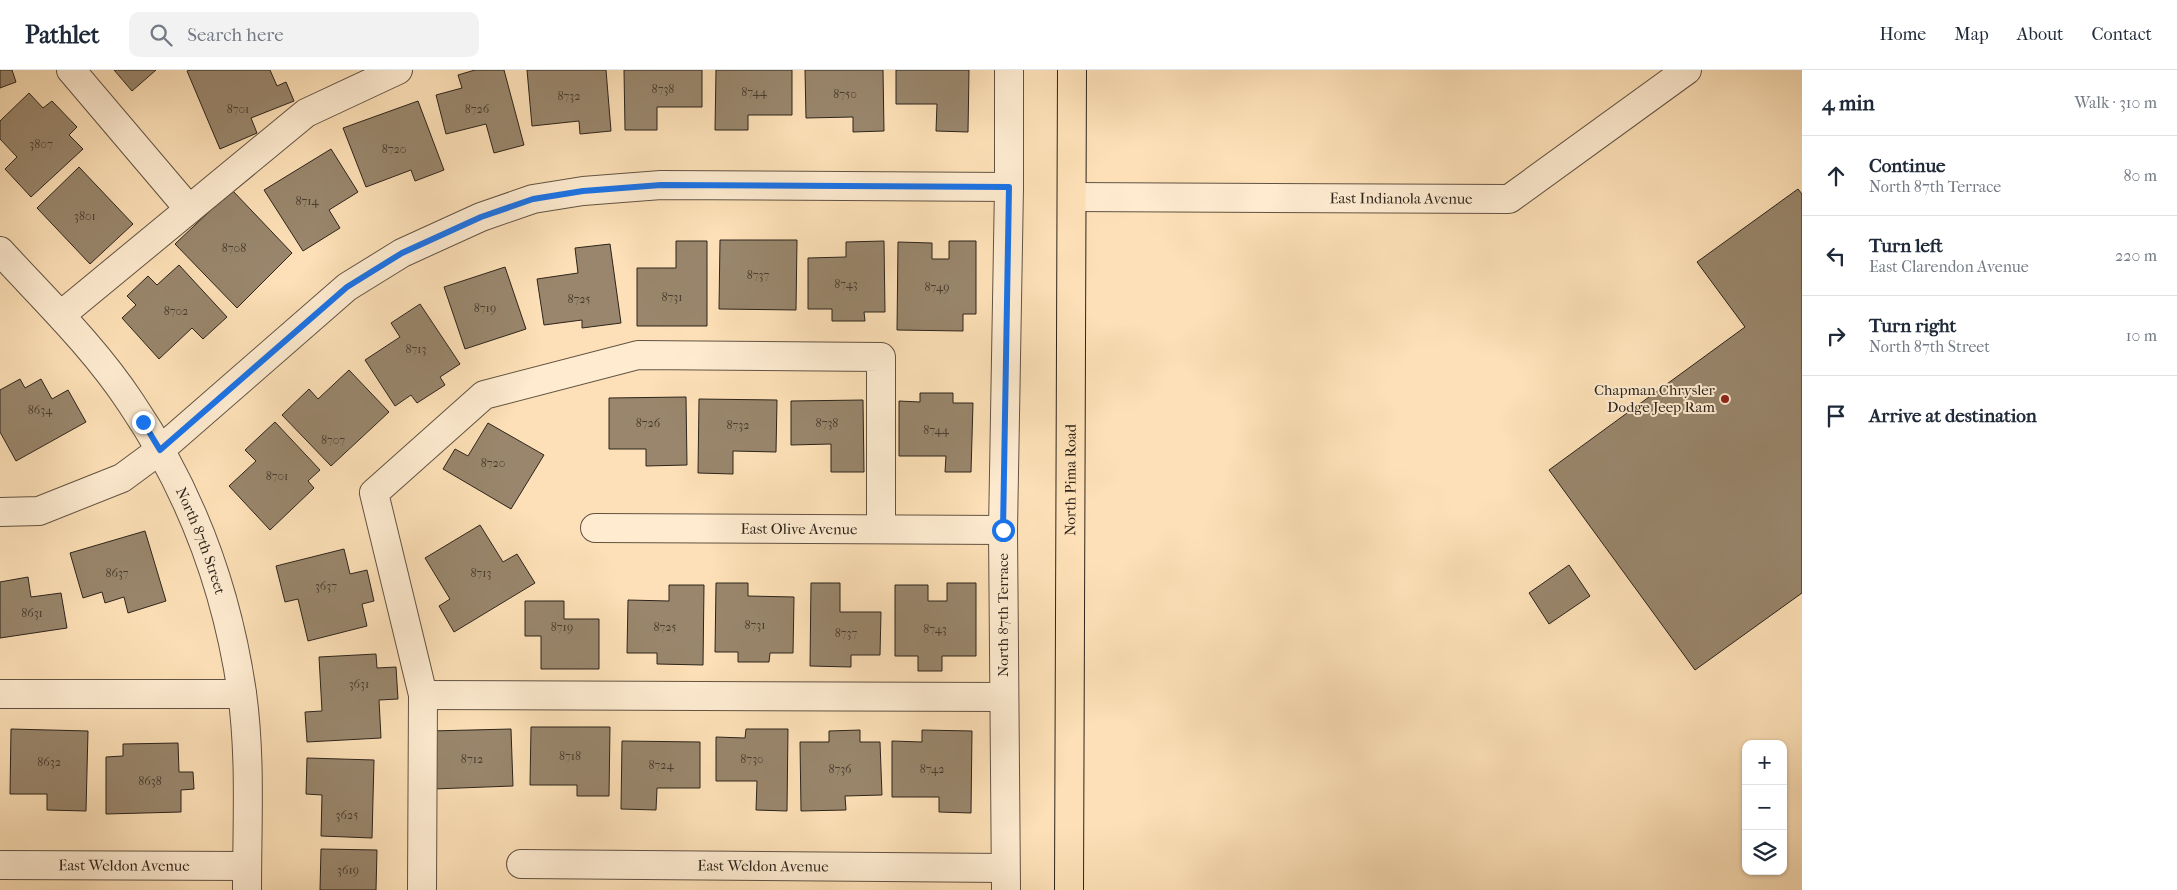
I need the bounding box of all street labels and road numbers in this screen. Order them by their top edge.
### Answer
street label: East Indianola Avenue [1329,189,1473,208]
street label: North Pima Road [1061,423,1080,536]
street label: North 87th Street [172,484,229,597]
street label: East Olive Avenue [741,520,858,538]
street label: North 87th Terrace [994,553,1012,677]
street label: East Weldon Avenue [58,856,190,875]
street label: East Weldon Avenue [697,856,829,876]

